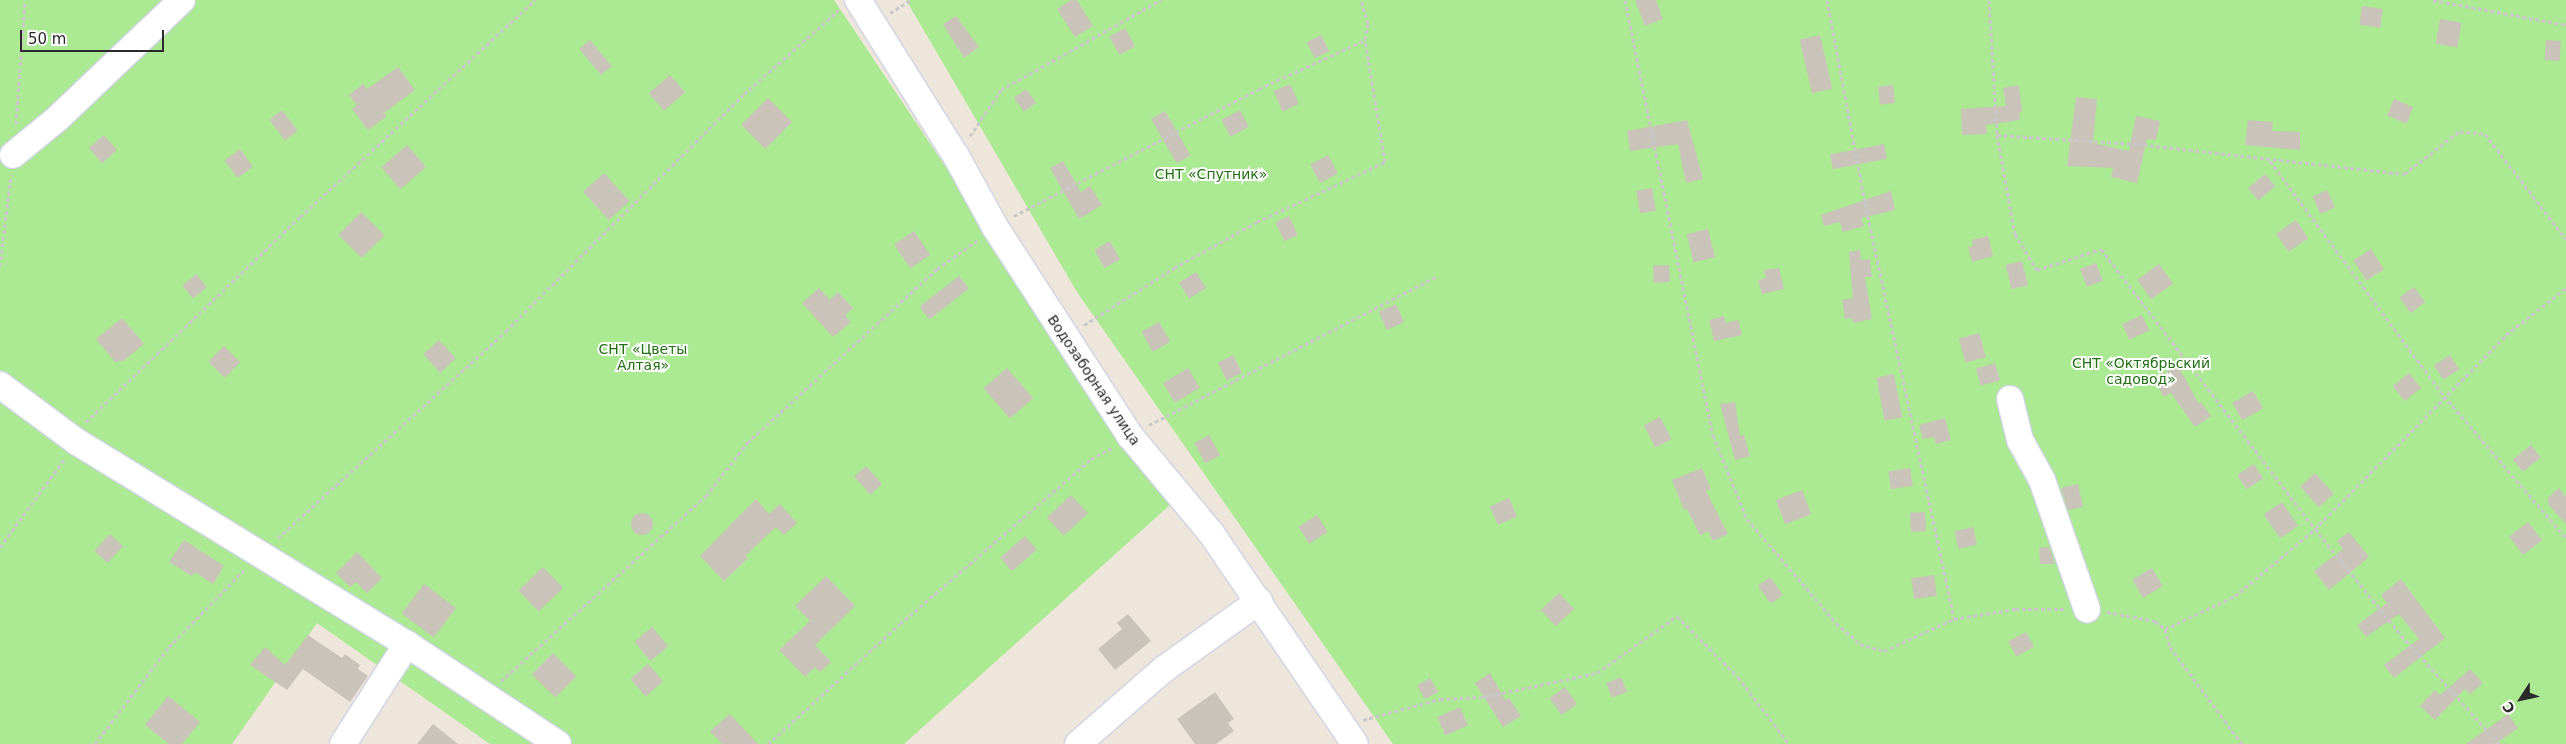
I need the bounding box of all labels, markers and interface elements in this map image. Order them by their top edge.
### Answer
scale bar [22,20,166,52]
text: 50 m [28,30,66,48]
park label: СНТ «Спутник» [1155,166,1267,182]
street label: Водозаборная улица [1044,312,1144,448]
park label: СНТ «Цветы Алтая» [599,341,687,374]
park label: СНТ «Октябрьский садовод» [2072,355,2210,388]
north arrow [2496,674,2546,724]
text: С [2499,699,2518,716]

